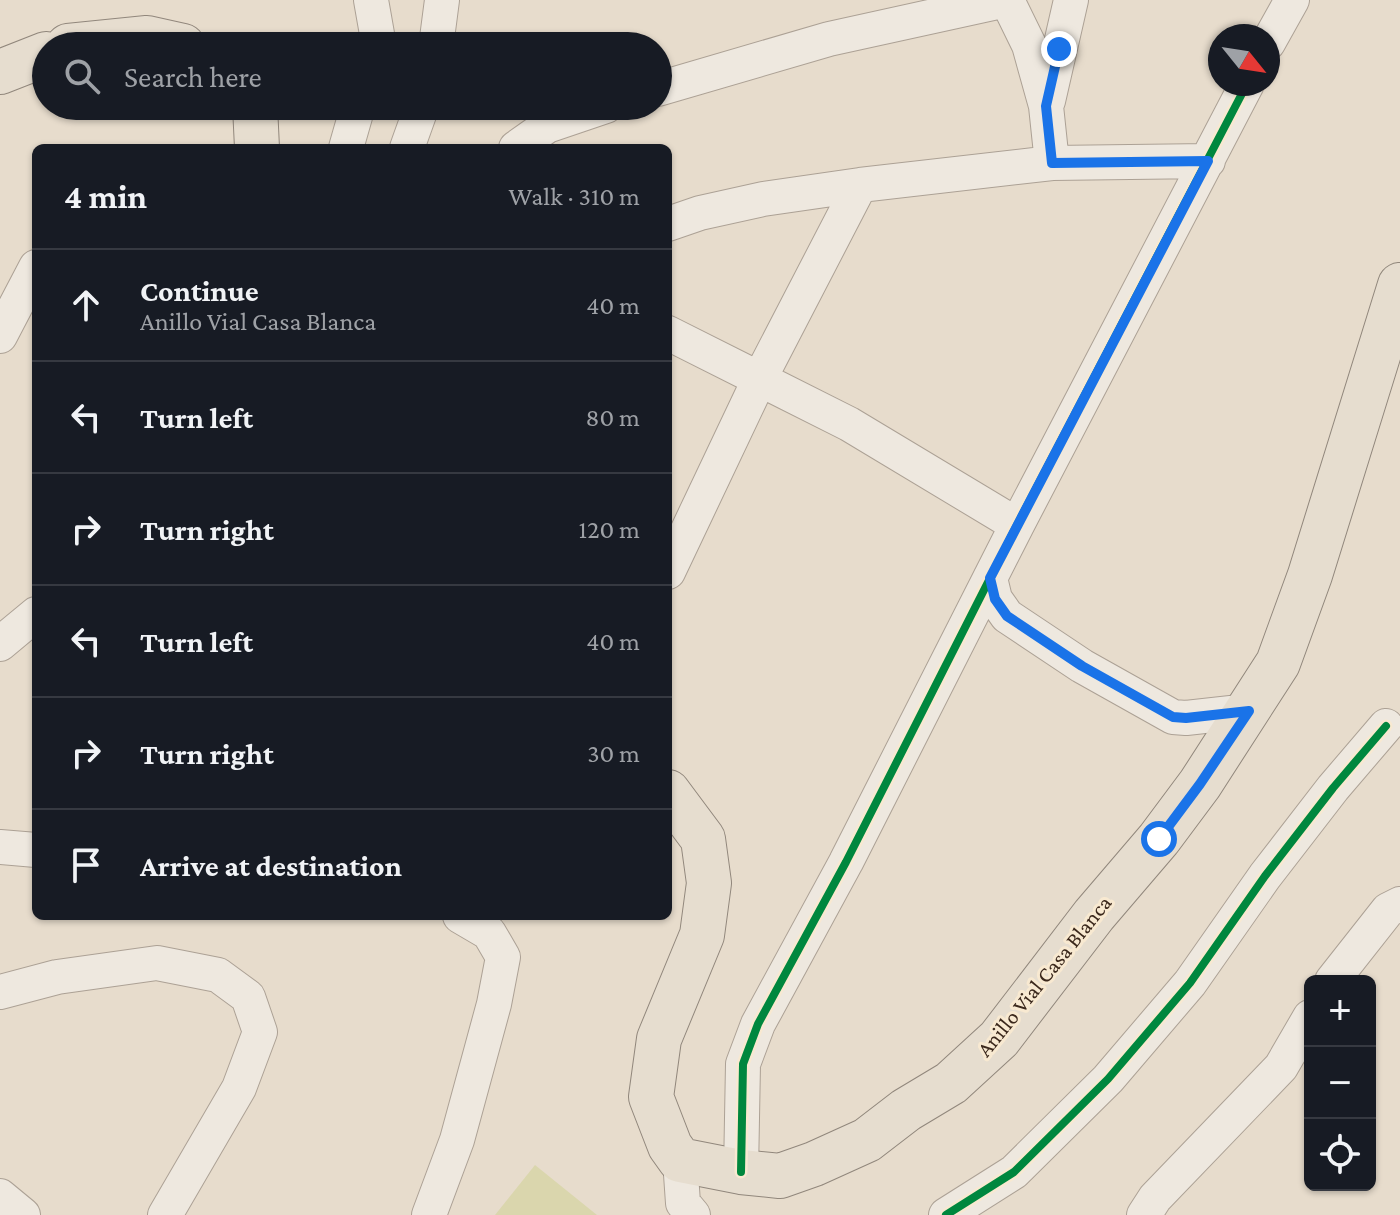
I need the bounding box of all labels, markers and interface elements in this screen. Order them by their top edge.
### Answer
north arrow [1208,24,1280,96]
route end [1041,31,1077,67]
search box [32,32,672,120]
icon: search [60,54,104,98]
text: Search here [124,60,262,93]
text: 4 min [64,178,147,215]
text: Walk · 310 m [509,182,640,211]
text: Continue [140,274,259,307]
icon: ahead [64,283,108,327]
text: 40 m [586,291,640,320]
text: Anillo Vial Casa Blanca [140,307,376,336]
icon: left [64,395,108,439]
text: Turn left [140,401,253,434]
text: 80 m [586,403,640,432]
icon: right [64,507,108,551]
text: Turn right [140,513,274,546]
text: 120 m [579,515,640,544]
icon: left [64,619,108,663]
text: Turn left [140,625,253,658]
text: 40 m [586,627,640,656]
icon: right [64,731,108,775]
text: Turn right [140,737,274,770]
text: 30 m [587,739,640,768]
route start [1141,821,1177,857]
icon: arrive [64,843,108,887]
text: Arrive at destination [140,849,402,882]
street label: Anillo Vial Casa Blanca [971,890,1117,1062]
map controls [1304,975,1376,1191]
button: + [1304,975,1376,1047]
button: − [1304,1047,1376,1119]
button: locate [1304,1119,1376,1191]

